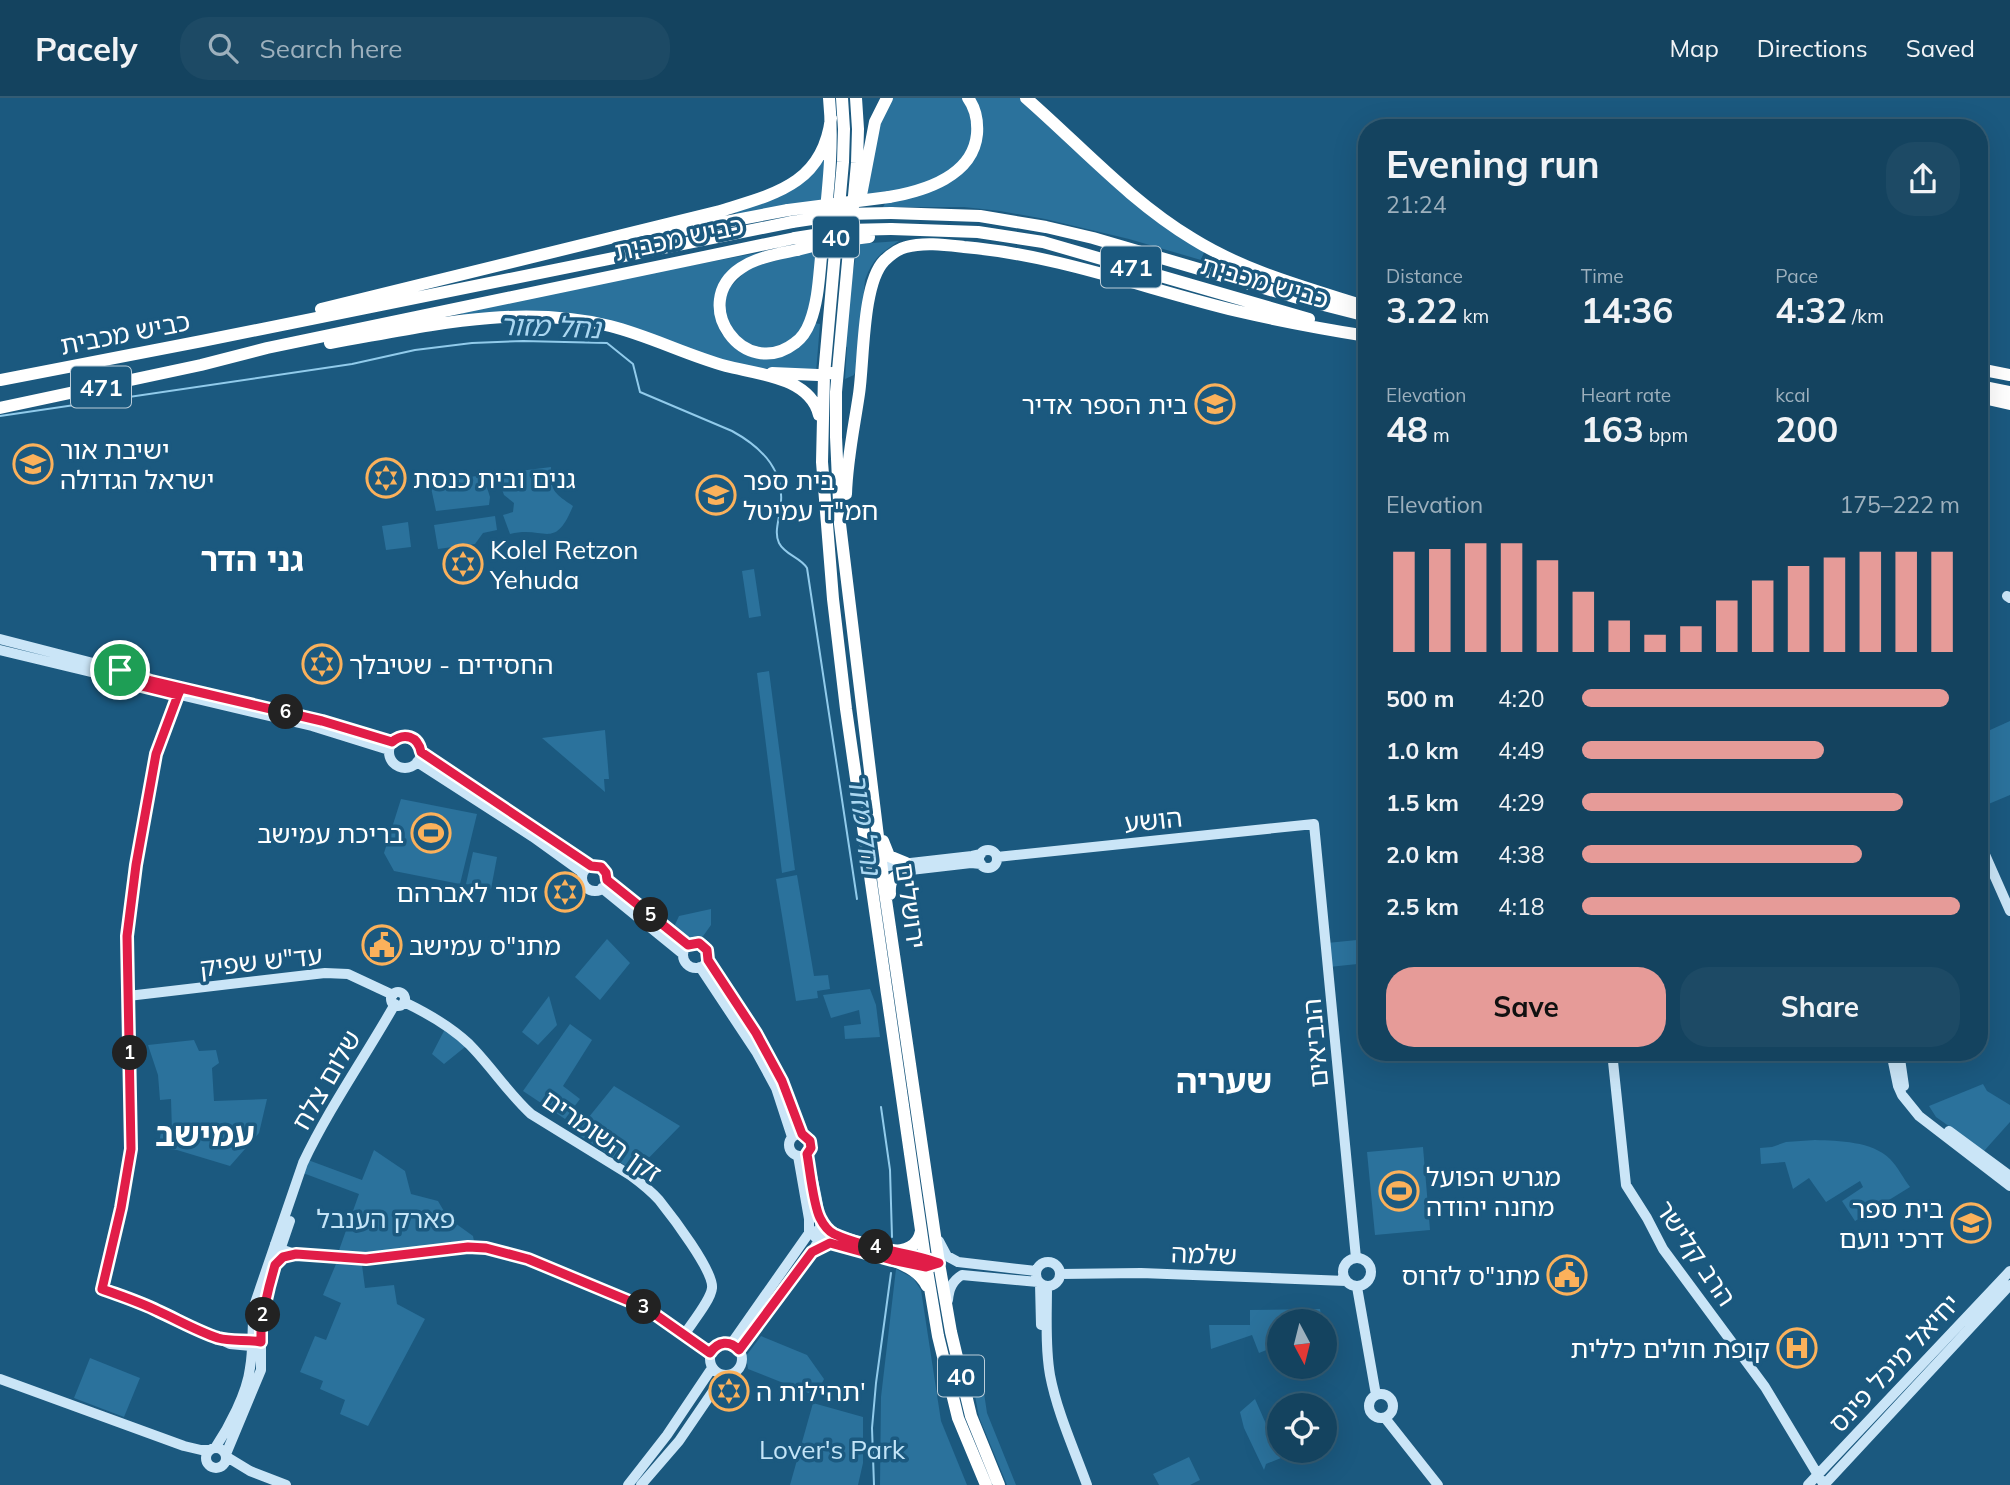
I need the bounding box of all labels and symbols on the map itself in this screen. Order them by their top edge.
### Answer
street label: כביש מכבית [611,208,747,268]
road number: 40 [813,217,859,258]
road number: 471 [1101,246,1161,288]
street label: כביש מכבית [1197,248,1333,316]
street label: כביש מכבית [57,304,193,362]
water label: נחל מזור [499,307,604,345]
road number: 471 [71,366,131,408]
school or university icon: בית הספר אדיר [1194,383,1236,425]
place label: בית הספר אדיר [1021,388,1188,421]
place label: ישיבת אור ישראל הגדולה [60,433,215,496]
school or university icon: ישיבת אור ישראל הגדולה [12,443,54,485]
synagogue icon: גנים ובית כנסת [365,457,407,499]
place label: גנים ובית כנסת [413,462,576,495]
place label: בית ספר חמ"ד עמיטל [743,464,879,527]
school or university icon: בית ספר חמ"ד עמיטל [695,474,737,516]
place label: Kolel Retzon Yehuda [489,533,639,596]
district label: גני הדר [200,538,304,579]
synagogue icon: Kolel Retzon Yehuda [442,543,484,585]
pin [90,640,150,700]
synagogue icon: החסידים - שטיבלך [301,643,343,685]
place label: החסידים - שטיבלך [349,648,554,681]
pin: 6 [268,694,304,730]
water label: נחל מזור [841,771,890,879]
street label: הושע [1122,801,1184,839]
sports icon: בריכת עמישב [410,812,452,854]
place label: בריכת עמישב [257,817,404,850]
street label: ירושלים [889,861,933,951]
synagogue icon: זכור לאברהם [544,871,586,913]
place label: זכור לאברהם [396,876,538,909]
pin: 5 [634,898,668,932]
public building icon: מתנ"ס עמישב [361,924,403,966]
place label: מתנ"ס עמישב [409,929,561,962]
street label: עד"ש שפיק [198,938,324,984]
street label: הנביאים [1295,997,1335,1089]
street label: שלום צלח [284,1024,368,1136]
pin: 1 [113,1035,148,1070]
district label: שעריה [1176,1060,1272,1101]
street label: זקן השומרים [536,1083,668,1189]
district label: עמישב [155,1113,255,1154]
place label: מגרש הפועל מחנה יהודה [1426,1160,1561,1223]
sports icon: מגרש הפועל מחנה יהודה [1378,1170,1420,1212]
place label: בית ספר דרכי נועם [1839,1192,1944,1255]
street label: הרב קלישר [1649,1194,1743,1312]
park label: פארק הענבל [317,1202,455,1235]
school or university icon: בית ספר דרכי נועם [1950,1202,1992,1244]
pin: 4 [858,1230,894,1264]
street label: שלמה [1170,1236,1238,1272]
public building icon: מתנ"ס לזרוס [1546,1254,1588,1296]
place label: מתנ"ס לזרוס [1401,1259,1540,1292]
street label: יחיאל מיכל פינס [1821,1287,1967,1439]
pin: 3 [626,1290,662,1324]
pin: 2 [246,1298,280,1332]
north arrow [1267,1309,1337,1379]
hospital icon: קופת חולים כללית [1776,1327,1818,1369]
place label: קופת חולים כללית [1571,1332,1770,1365]
road number: 40 [938,1356,984,1396]
synagogue icon: תהילות ה' [708,1370,750,1412]
place label: תהילות ה' [756,1375,866,1408]
park label: Lover's Park [759,1433,906,1466]

